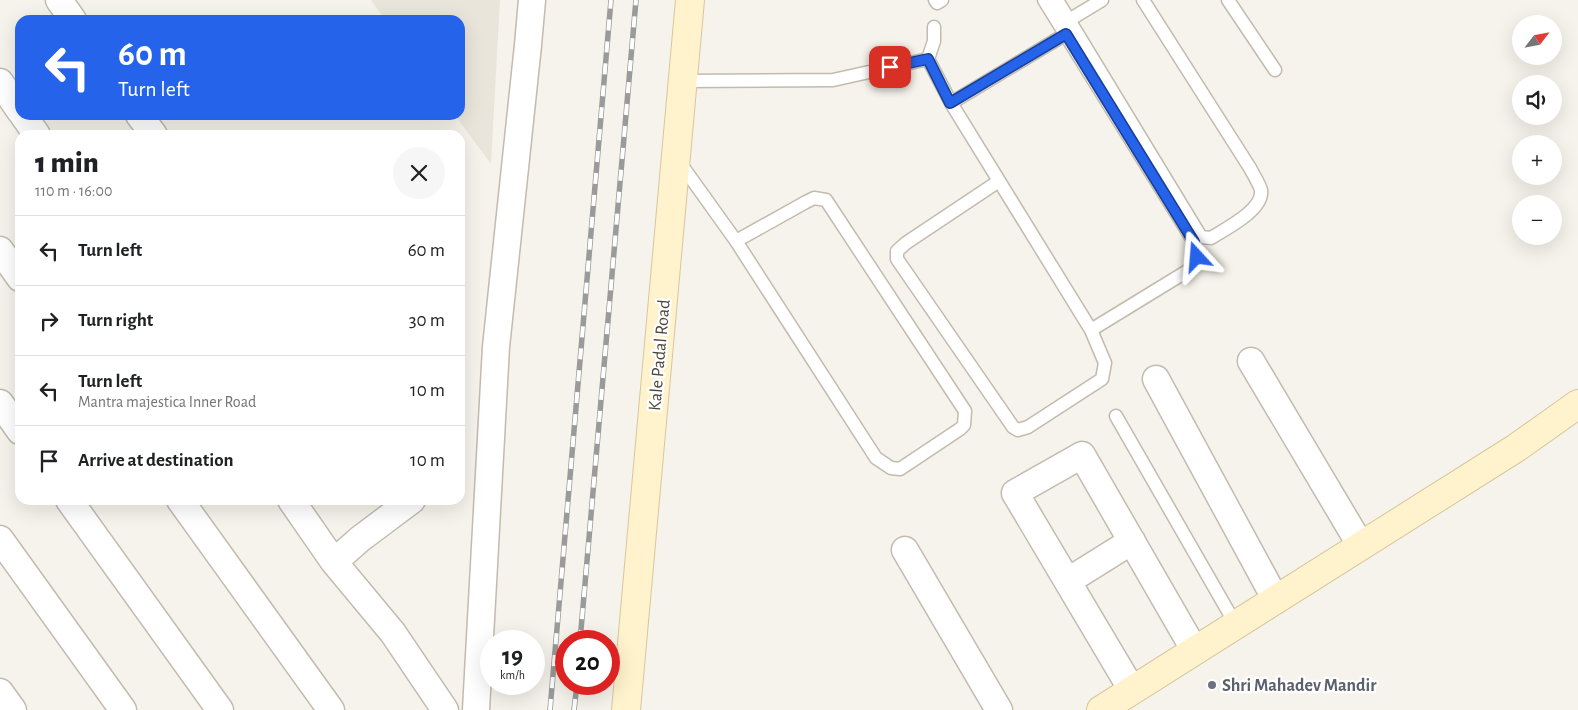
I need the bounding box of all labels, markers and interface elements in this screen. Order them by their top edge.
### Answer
north arrow [1512,15,1562,65]
map controls [1512,15,1562,245]
icon: left [35,35,100,100]
text: 60 m [118,37,187,72]
pin [869,46,911,88]
icon: arrive [876,53,904,81]
button: sound [1512,75,1562,125]
text: Turn left [118,78,190,100]
button: + [1512,135,1562,185]
button: close [393,147,445,199]
text: 1 min [35,148,99,178]
text: 110 m · 16:00 [35,183,112,199]
button: − [1512,195,1562,245]
position arrow [1170,230,1222,282]
icon: left [35,237,63,265]
text: Turn left [78,241,142,260]
text: 60 m [408,241,445,260]
street label: Kale Padal Road [646,299,674,412]
icon: right [35,307,63,335]
text: Turn right [78,311,153,330]
text: 30 m [409,311,445,330]
text: Turn left [78,372,142,391]
icon: left [35,377,63,405]
text: 10 m [410,381,445,400]
text: Mantra majestica Inner Road [78,394,256,410]
icon: arrive [35,447,63,475]
text: Arrive at destination [78,451,234,470]
text: 10 m [410,451,445,470]
speed limit sign: 20 [555,630,620,695]
text: 19 [502,644,523,669]
text: km/h [500,669,525,681]
place label: Shri Mahadev Mandir [1222,677,1377,695]
marker: Shri Mahadev Mandir [1206,679,1218,691]

